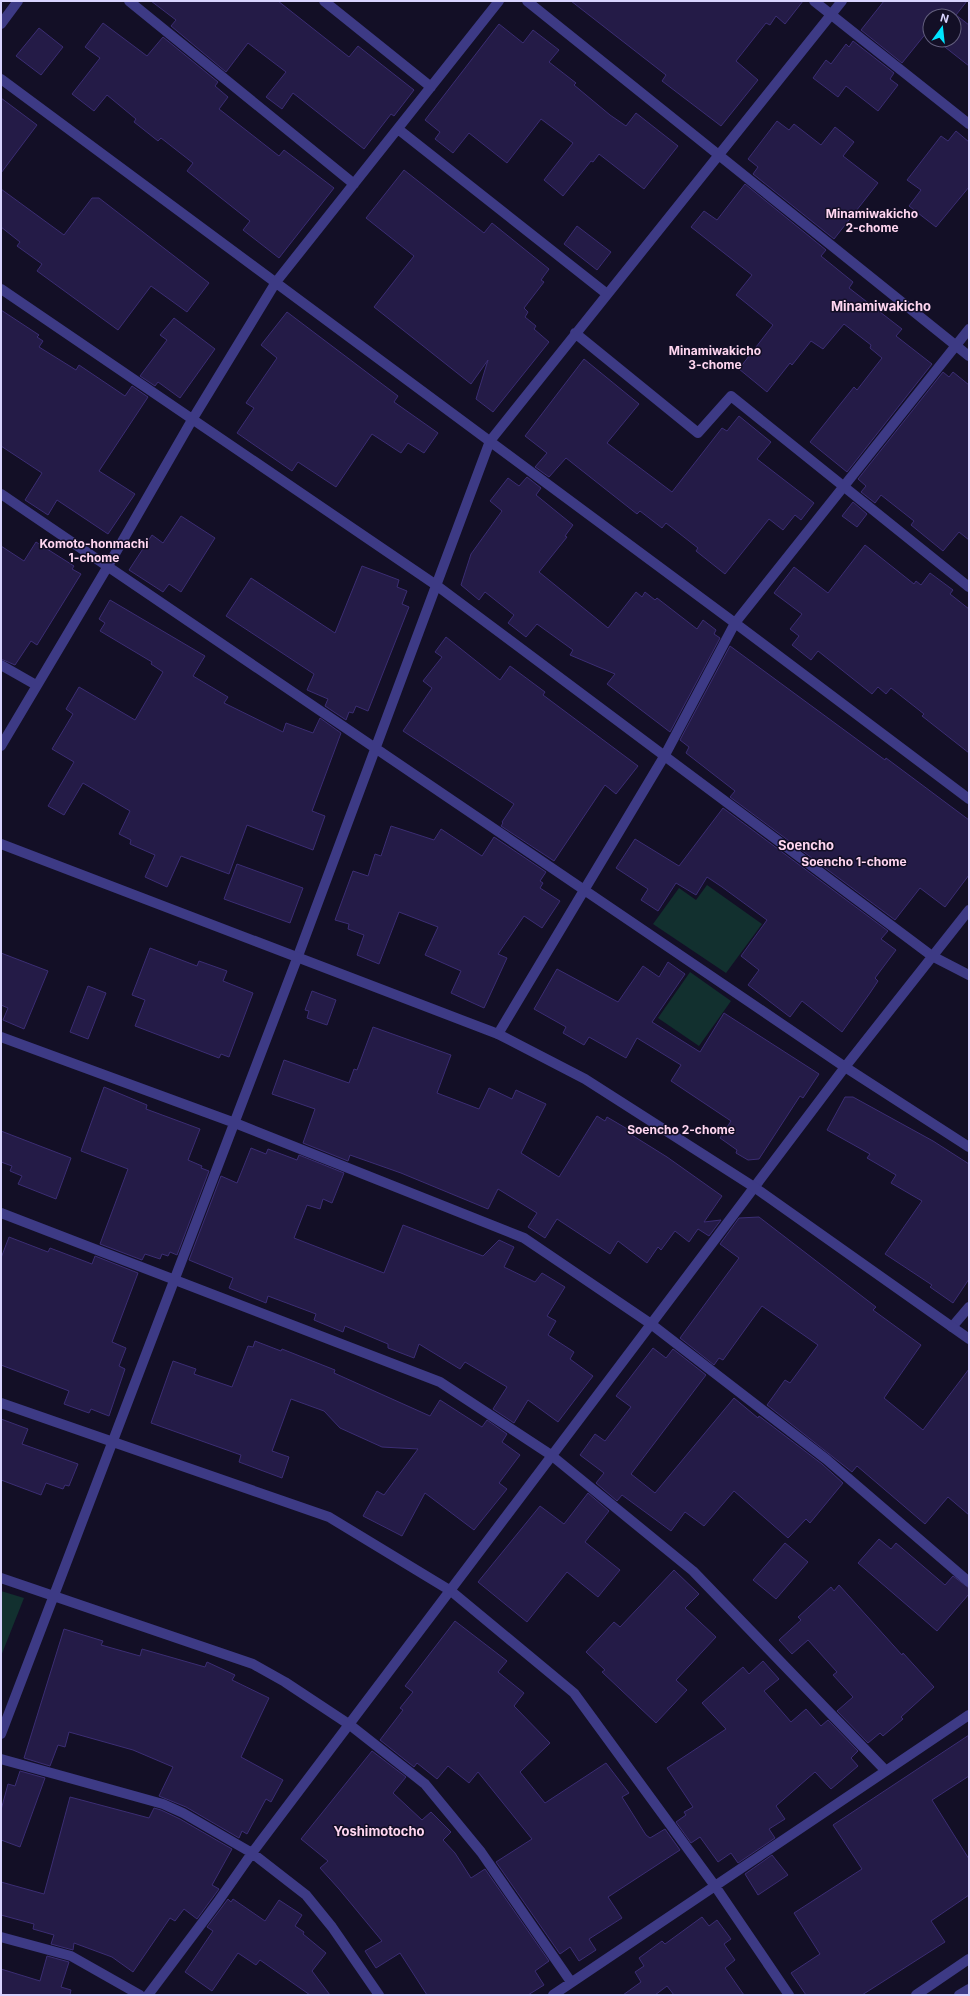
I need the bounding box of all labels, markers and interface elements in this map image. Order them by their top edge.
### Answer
north arrow [922,8,962,48]
text: N [939,10,950,26]
district label: Minamiwakicho 2-chome [826,206,918,235]
district label: Minamiwakicho [831,298,931,314]
district label: Minamiwakicho 3-chome [669,343,761,372]
district label: Komoto-honmachi 1-chome [39,536,149,565]
district label: Soencho [778,837,834,853]
district label: Soencho 1-chome [801,854,907,869]
district label: Soencho 2-chome [627,1122,735,1137]
district label: Yoshimotocho [333,1823,425,1839]

